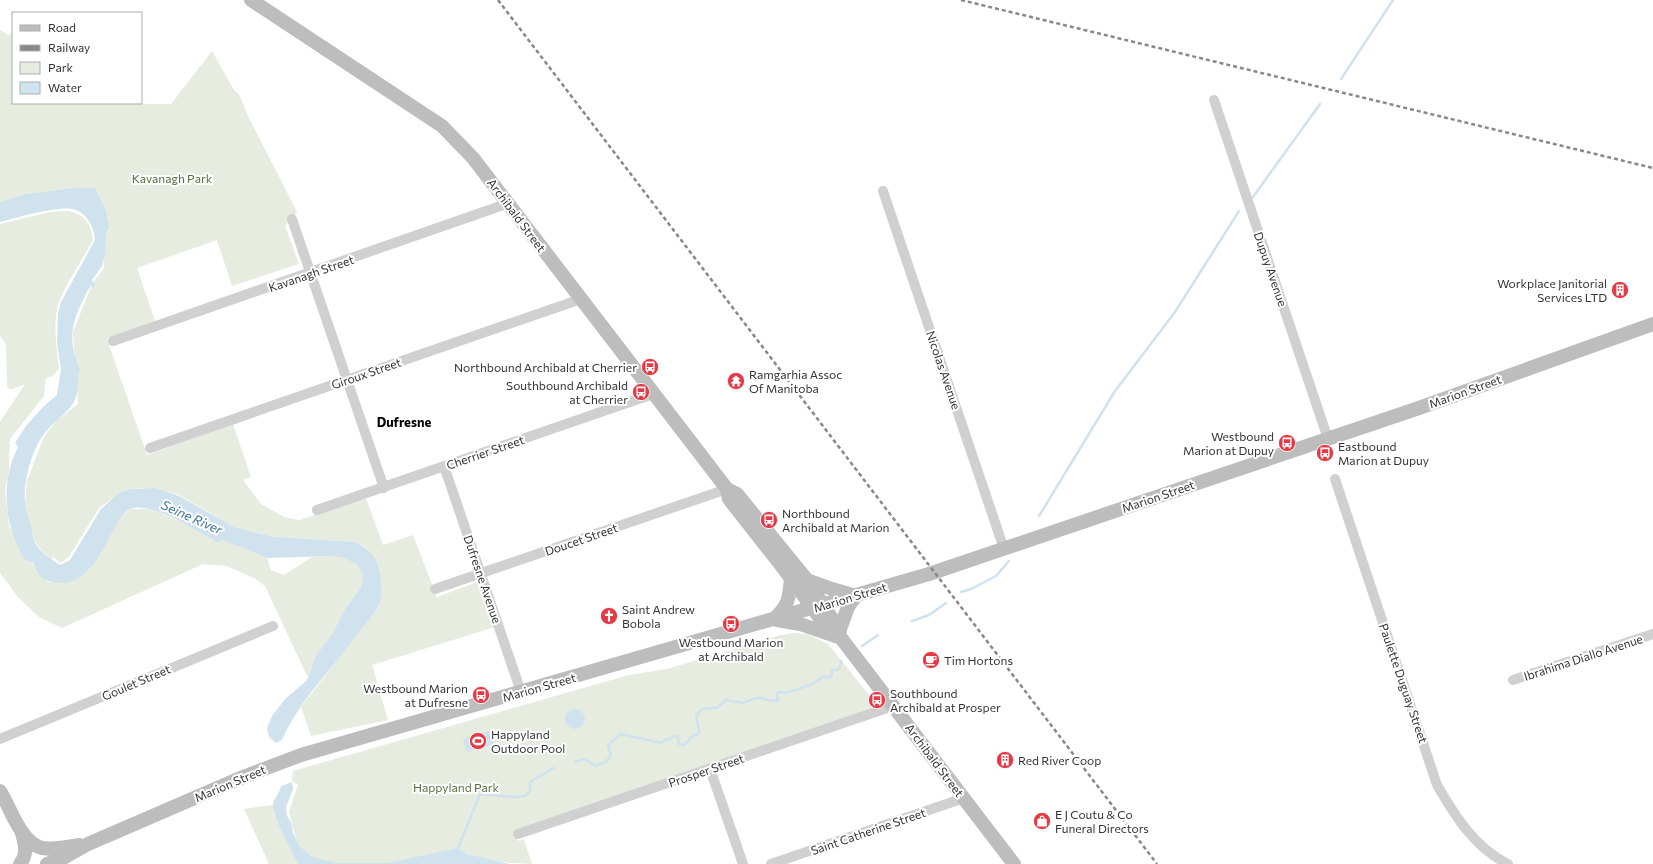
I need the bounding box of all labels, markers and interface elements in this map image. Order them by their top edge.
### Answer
legend [12,12,142,104]
text: Road [48,20,76,34]
text: Railway [48,40,90,54]
text: Park [48,60,74,74]
text: Water [48,80,82,94]
park label: Kavanagh Park [132,171,213,185]
street label: Archibald Street [485,176,549,255]
street label: Dupuy Avenue [1252,230,1290,308]
street label: Kavanagh Street [267,252,356,294]
place label: Workplace Janitorial Services LTD [1497,276,1607,304]
building icon: Workplace Janitorial Services LTD [1610,280,1630,300]
street label: Nicolas Avenue [924,329,964,411]
street label: Giroux Street [329,354,403,391]
bus stop icon: Northbound Archibald at Cherrier [640,357,660,377]
place label: Northbound Archibald at Cherrier [454,360,637,374]
place label: Ramgarhia Assoc Of Manitoba [749,367,842,395]
temple icon: Ramgarhia Assoc Of Manitoba [726,371,746,391]
street label: Marion Street [1427,371,1503,411]
place label: Southbound Archibald at Cherrier [506,378,628,406]
bus stop icon: Southbound Archibald at Cherrier [631,382,651,402]
district label: Dufresne [377,414,432,430]
place label: Westbound Marion at Dupuy [1183,429,1274,457]
street label: Cherrier Street [444,432,526,472]
bus stop icon: Westbound Marion at Dupuy [1277,433,1297,453]
place label: Eastbound Marion at Dupuy [1338,439,1429,467]
bus stop icon: Eastbound Marion at Dupuy [1315,443,1335,463]
street label: Marion Street [1120,477,1196,515]
water label: Seine River [159,496,226,538]
place label: Northbound Archibald at Marion [782,506,889,534]
bus stop icon: Northbound Archibald at Marion [759,510,779,530]
street label: Doucet Street [543,520,619,558]
street label: Dufresne Avenue [461,533,505,625]
street label: Marion Street [812,579,888,615]
place label: Saint Andrew Bobola [622,602,695,630]
church icon: Saint Andrew Bobola [599,606,619,626]
bus stop icon: Westbound Marion at Archibald [721,614,741,634]
street label: Paulette Duguay Street [1377,621,1431,745]
street label: Ibrahima Diallo Avenue [1522,631,1644,683]
place label: Westbound Marion at Archibald [679,635,783,663]
cafe icon: Tim Hortons [921,650,941,670]
place label: Tim Hortons [944,653,1013,667]
street label: Goulet Street [100,661,172,703]
street label: Marion Street [501,670,577,704]
place label: Westbound Marion at Dufresne [363,681,468,709]
bus stop icon: Westbound Marion at Dufresne [471,685,491,705]
place label: Southbound Archibald at Prosper [890,686,1001,714]
bus stop icon: Southbound Archibald at Prosper [867,690,887,710]
street label: Archibald Street [903,721,967,800]
place label: Happyland Outdoor Pool [491,727,565,755]
sports icon: Happyland Outdoor Pool [468,731,488,751]
street label: Prosper Street [666,750,746,789]
building icon: Red River Coop [995,750,1015,770]
place label: Red River Coop [1018,753,1101,767]
street label: Marion Street [192,762,268,804]
park label: Happyland Park [413,780,500,794]
street label: Saint Catherine Street [809,805,927,857]
place label: E J Coutu & Co Funeral Directors [1055,807,1149,835]
shop icon: E J Coutu & Co Funeral Directors [1032,811,1052,831]

